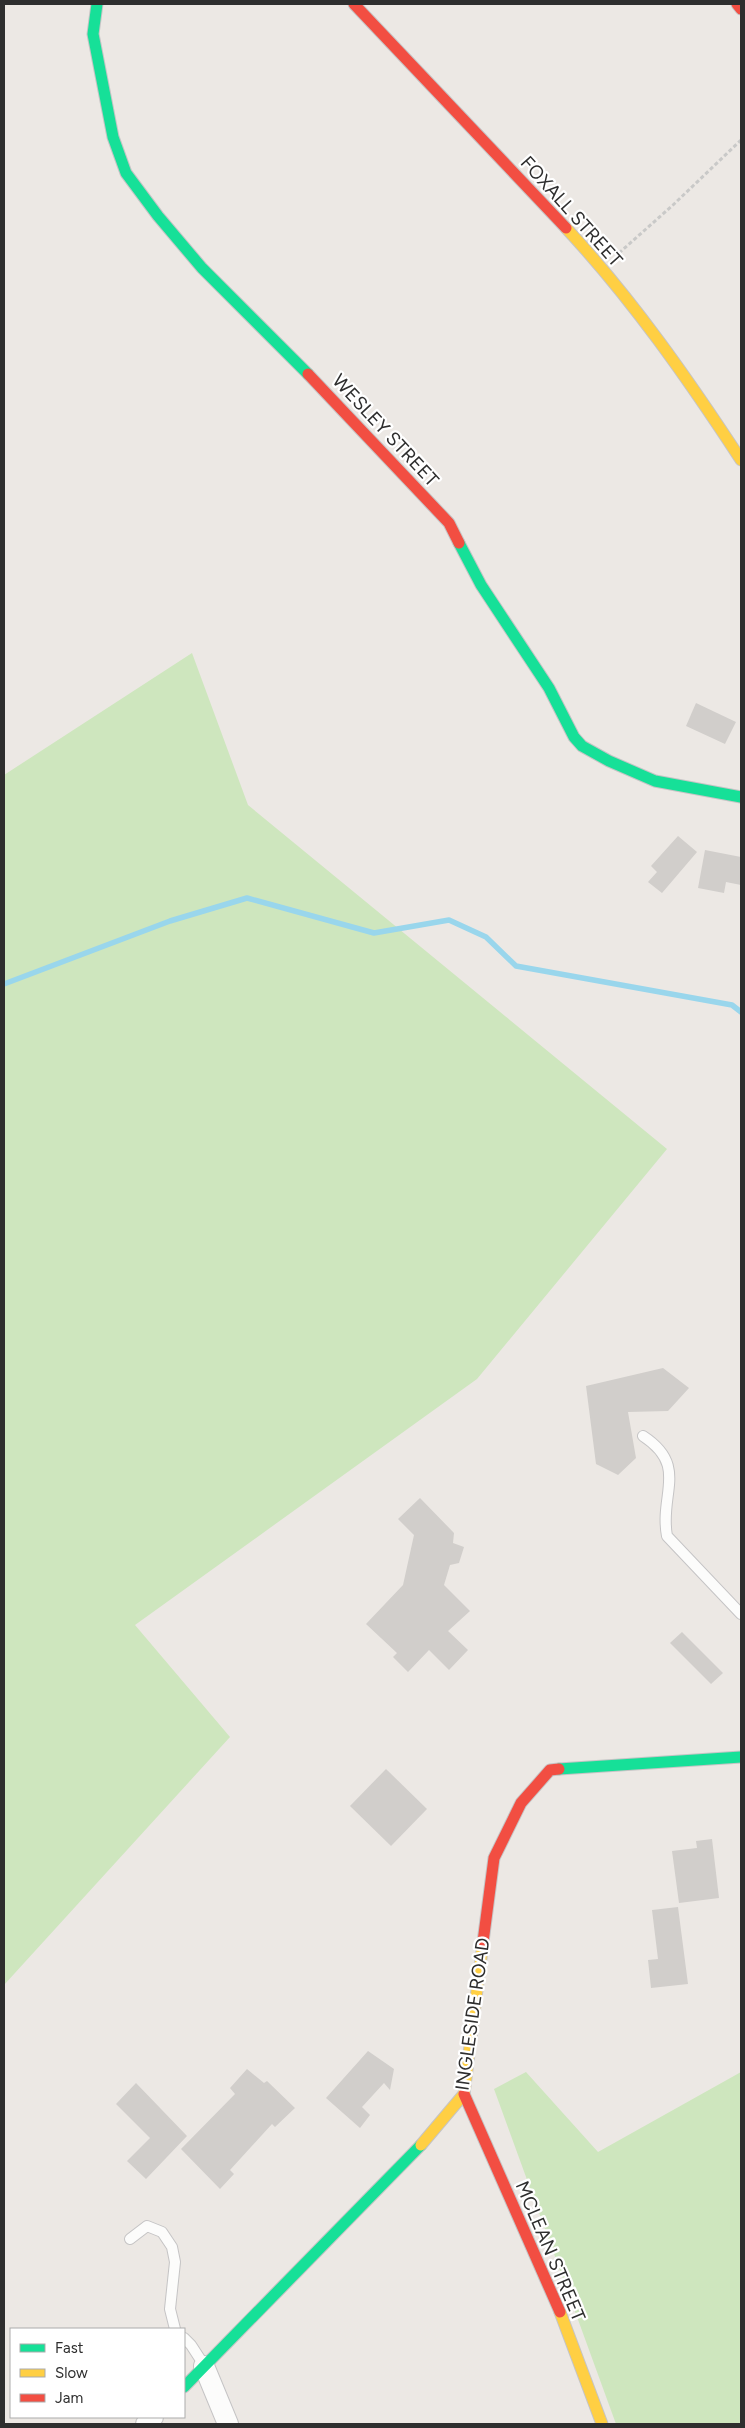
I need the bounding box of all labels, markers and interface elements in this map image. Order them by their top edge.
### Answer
street label: FOXALL STREET [516,151,628,272]
street label: WESLEY STREET [328,369,444,492]
street label: INGLESIDE ROAD [450,1936,495,2092]
street label: MCLEAN STREET [511,2178,591,2325]
legend [10,2328,185,2418]
text: Fast [55,2339,84,2357]
text: Slow [55,2364,88,2382]
text: Jam [55,2389,83,2407]

